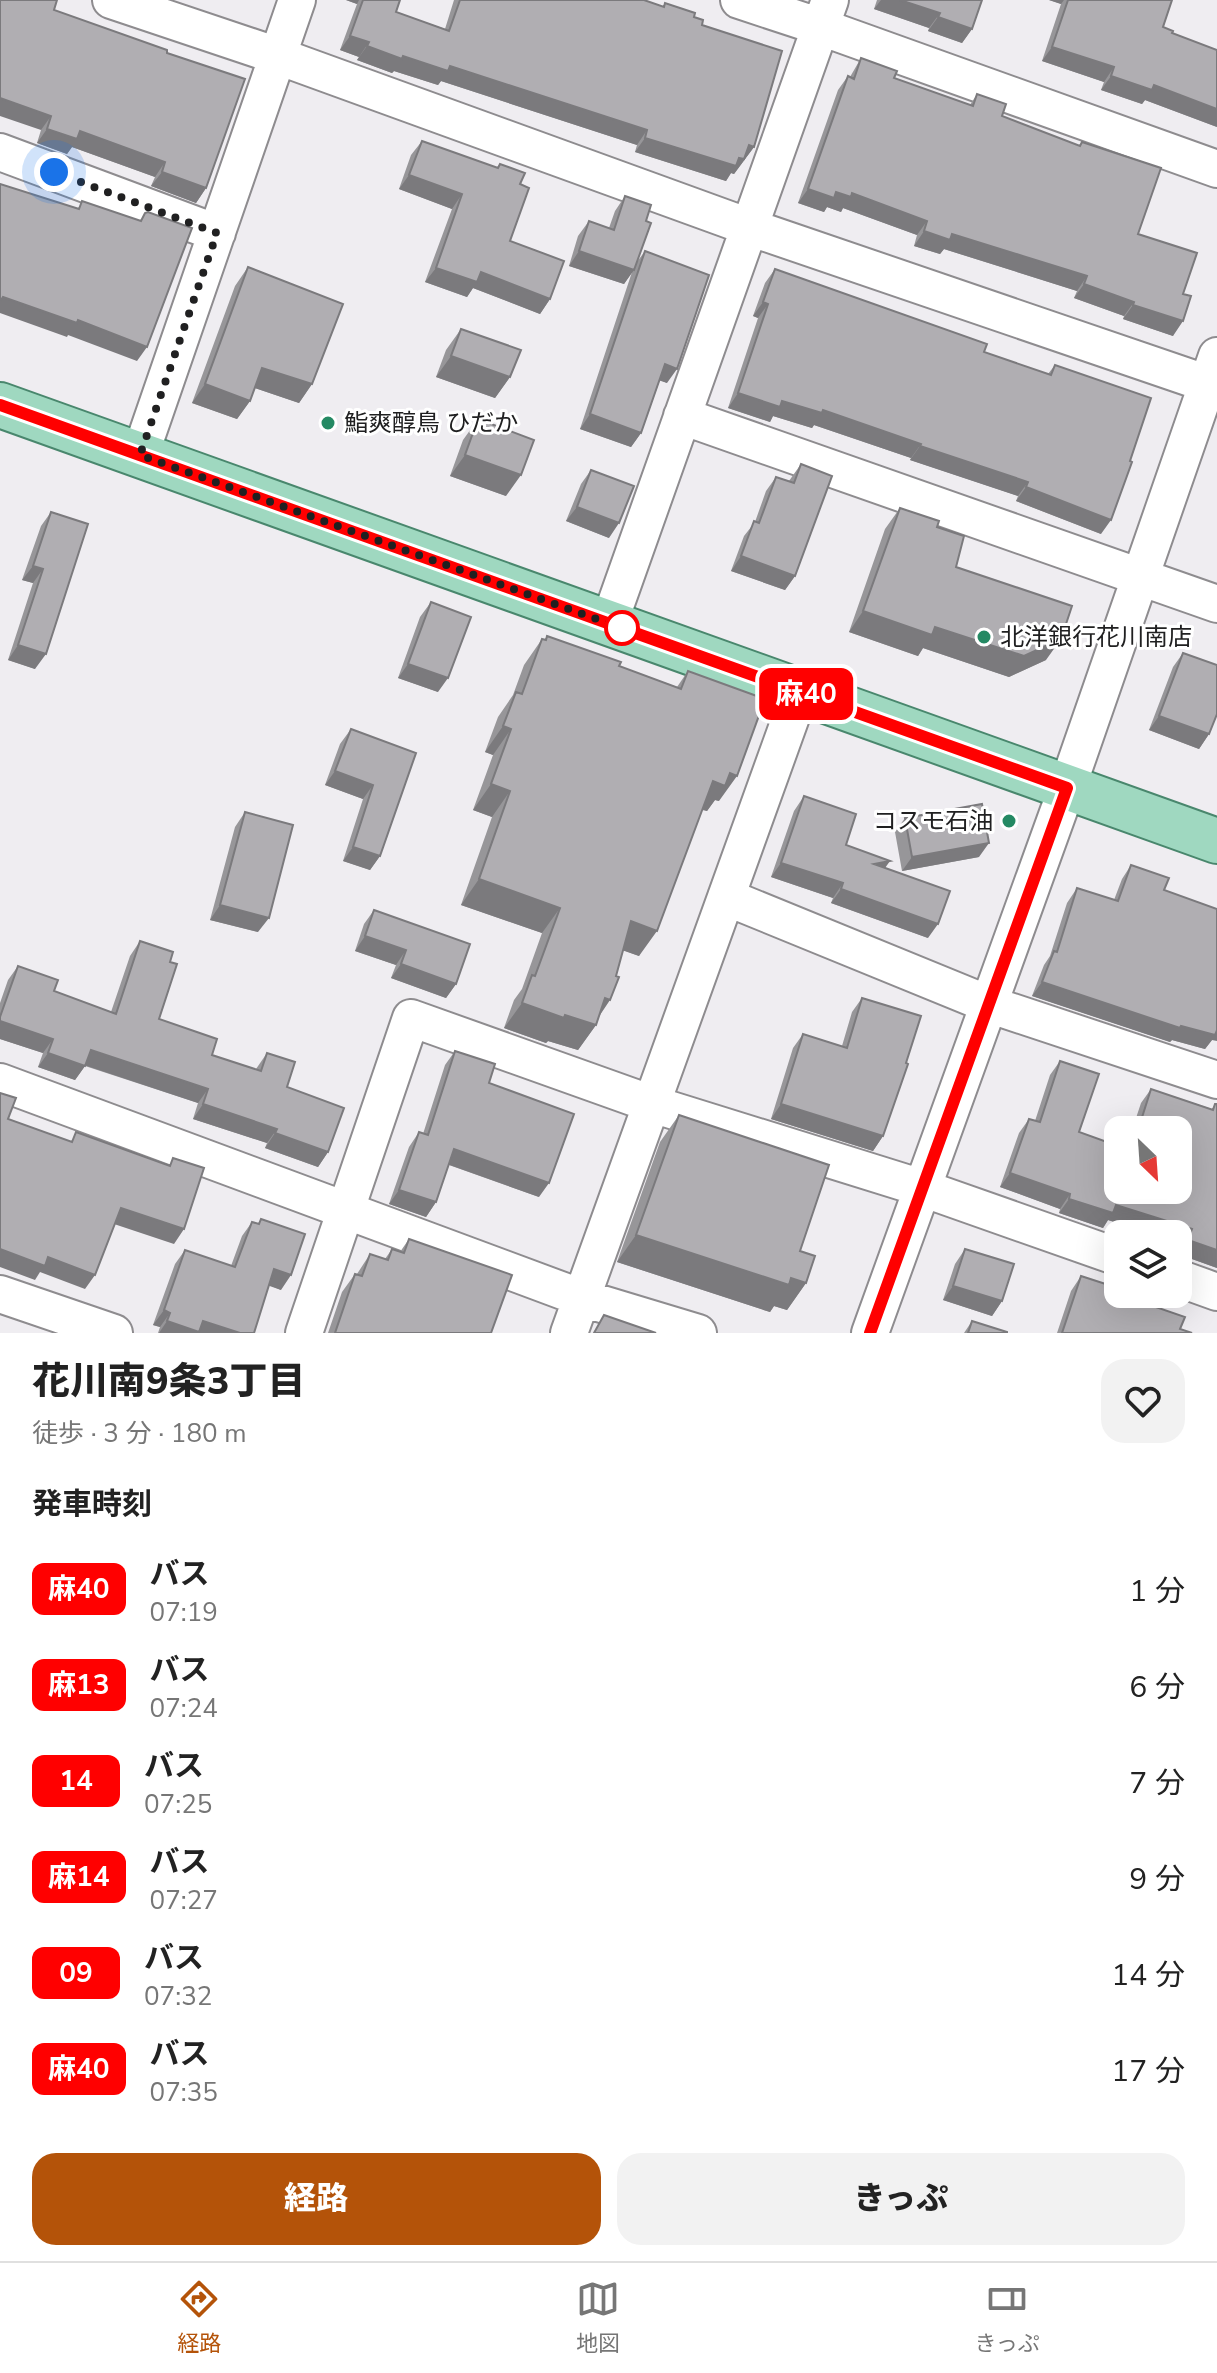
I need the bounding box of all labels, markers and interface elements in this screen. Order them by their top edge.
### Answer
your location [34,152,74,192]
place label: 鮨爽醇鳥 ひだか [344,407,518,439]
marker: 鮨爽醇鳥 ひだか [319,414,337,432]
unlabelled marker [605,611,639,645]
place label: 北洋銀行花川南店 [1000,621,1192,653]
marker: 北洋銀行花川南店 [975,628,993,646]
line badge: 麻40 [760,668,852,720]
text: 麻40 [775,675,837,713]
place label: コスモ石油 [873,805,993,837]
marker: コスモ石油 [1000,812,1018,830]
north arrow [1104,1116,1192,1204]
map controls [1104,1116,1192,1308]
button: layers [1104,1220,1192,1308]
text: 花川南9条3丁目 [32,1356,306,1407]
button: heart [1101,1359,1185,1443]
text: 徒歩 · 3 分 · 180 m [32,1416,247,1451]
text: 発車時刻 [32,1484,152,1525]
text: バス [150,1554,210,1595]
text: 麻40 [48,1570,110,1608]
text: 1 分 [1129,1571,1185,1612]
text: 07:19 [150,1595,218,1630]
text: バス [150,1650,210,1691]
text: 麻13 [48,1666,110,1704]
text: 6 分 [1129,1667,1185,1708]
text: 07:24 [150,1691,218,1726]
text: バス [144,1746,204,1787]
text: 14 [59,1762,93,1800]
text: 7 分 [1129,1763,1185,1804]
text: 07:25 [144,1787,212,1822]
text: バス [150,1842,210,1883]
text: 麻14 [48,1858,110,1896]
text: 9 分 [1129,1859,1185,1900]
text: 07:27 [150,1883,218,1918]
text: バス [144,1938,204,1979]
text: 09 [59,1954,93,1992]
text: 14 分 [1111,1955,1185,1996]
text: 07:32 [144,1979,212,2014]
text: バス [150,2034,210,2075]
text: 麻40 [48,2050,110,2088]
text: 17 分 [1111,2051,1185,2092]
text: 07:35 [150,2075,218,2110]
button: 経路 [32,2153,601,2245]
button: きっぷ [617,2153,1185,2245]
tab: 経路 [177,2277,221,2359]
tab: 地図 [576,2277,620,2359]
tab: きっぷ [975,2277,1040,2359]

